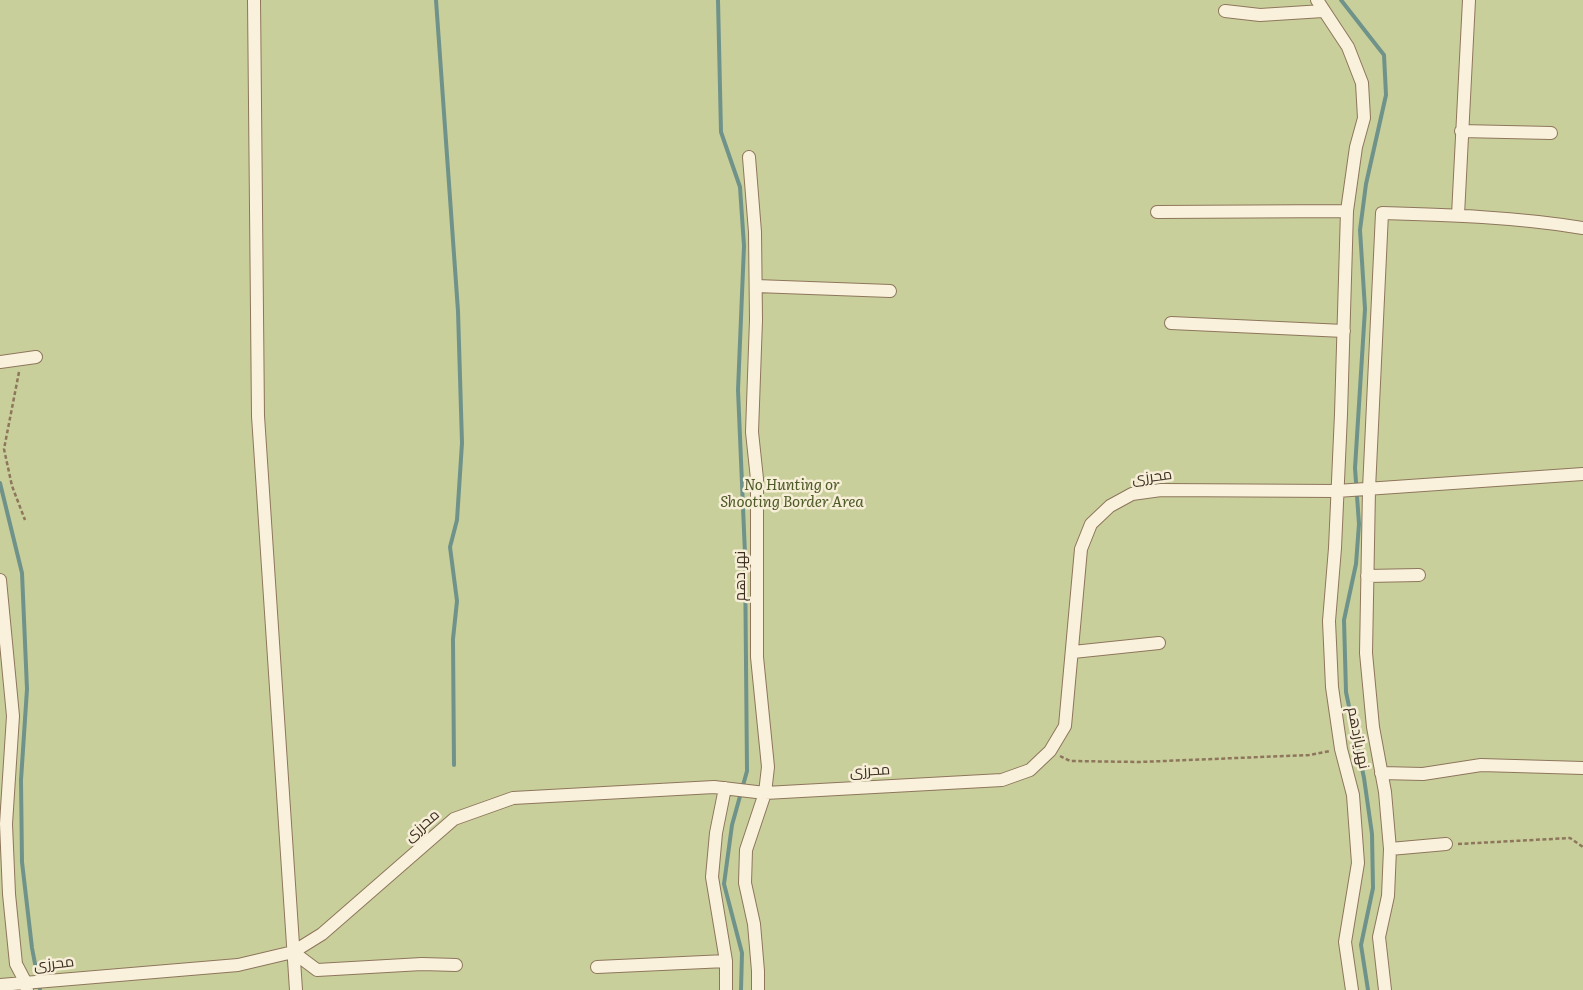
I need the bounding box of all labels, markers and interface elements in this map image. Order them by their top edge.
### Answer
street label: محرزی [1131,466,1173,488]
park label: No Hunting or Shooting Border Area [720,477,864,512]
street label: نهر دهم [732,551,750,601]
street label: نهر یازدهم [1343,705,1373,771]
street label: محرزی [849,761,891,781]
street label: محرزی [401,806,443,846]
street label: محرزی [33,953,75,975]

